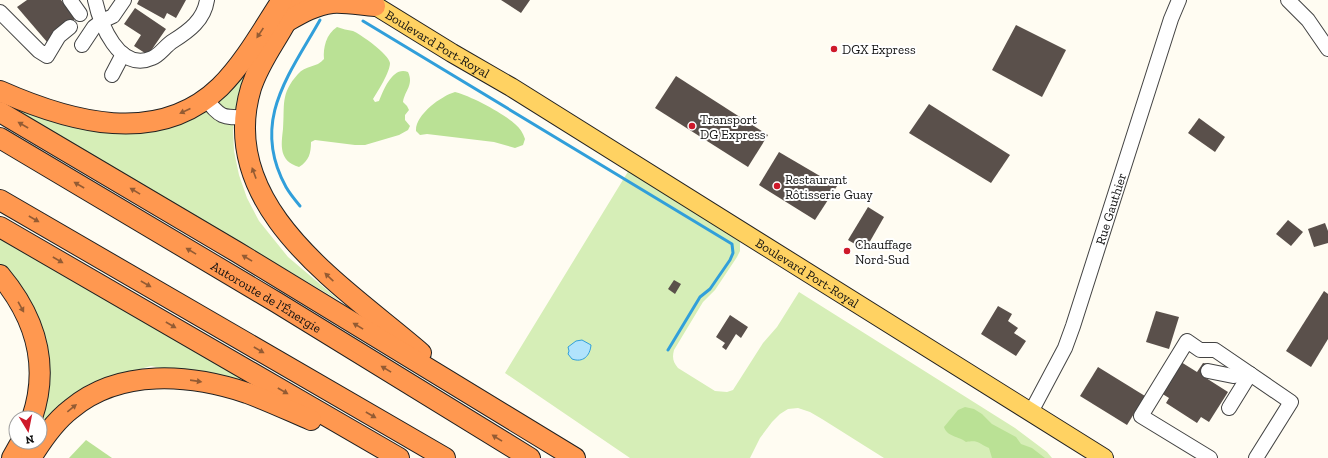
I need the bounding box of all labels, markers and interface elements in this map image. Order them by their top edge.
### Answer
street label: Boulevard Port-Royal [383,7,493,81]
one-way arrow [256,27,264,38]
place label: DGX Express [842,42,916,57]
marker: DGX Express [829,44,839,54]
one-way arrow [179,108,190,114]
place label: Transport DG Express [700,112,766,142]
marker: Transport DG Express [687,121,697,131]
one-way arrow [17,122,29,129]
one-way arrow [250,166,256,178]
street label: Rue Gauthier [1092,171,1129,247]
place label: Restaurant Rôtisserie Guay [785,172,873,202]
one-way arrow [73,181,85,188]
marker: Restaurant Rôtisserie Guay [772,181,782,191]
one-way arrow [129,188,141,195]
one-way arrow [28,216,40,223]
street label: Boulevard Port-Royal [753,235,862,311]
place label: Chauffage Nord-Sud [855,237,912,267]
marker: Chauffage Nord-Sud [842,246,852,256]
one-way arrow [186,247,196,255]
one-way arrow [242,254,252,262]
one-way arrow [52,257,64,264]
street label: Autoroute de l'Énergie [208,258,324,336]
one-way arrow [324,272,334,282]
one-way arrow [140,281,152,288]
one-way arrow [18,302,25,313]
one-way arrow [165,322,177,329]
one-way arrow [352,322,364,329]
one-way arrow [253,346,265,353]
one-way arrow [380,366,392,373]
one-way arrow [190,378,202,384]
one-way arrow [277,387,289,394]
one-way arrow [67,403,78,412]
north arrow [8,410,48,450]
one-way arrow [366,411,376,419]
text: N [24,432,35,447]
one-way arrow [491,434,503,441]

